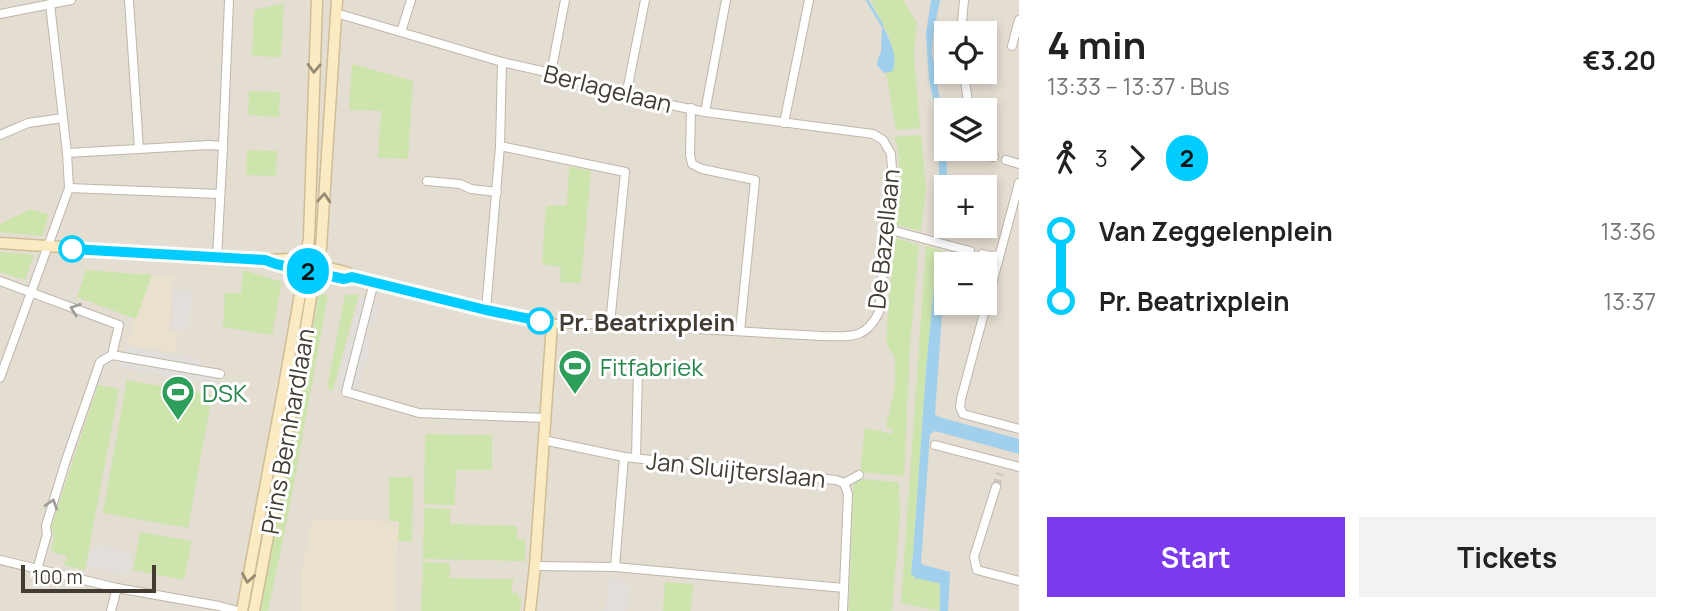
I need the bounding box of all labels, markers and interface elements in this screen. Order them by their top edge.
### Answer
text: 4 min [1047,18,1146,70]
map controls [934,21,997,315]
button: locate [934,21,997,84]
text: €3.20 [1583,42,1656,78]
street label: Berlagelaan [540,56,676,120]
one-way arrow [307,63,322,74]
text: 13:33 – 13:37 · Bus [1047,70,1230,102]
button: layers [934,98,997,161]
icon: walk [1047,139,1085,177]
icon: forward [1118,139,1156,177]
text: 2 [1180,141,1194,174]
text: 3 [1095,142,1108,174]
street label: De Bazellaan [859,167,907,311]
button: + [934,175,997,238]
one-way arrow [316,192,331,203]
text: Van Zeggelenplein [1099,213,1333,249]
text: 13:36 [1600,215,1656,247]
unlabelled marker [59,236,85,262]
line badge: 2 [285,248,331,294]
button: − [934,252,997,315]
text: 2 [301,254,315,287]
text: Pr. Beatrixplein [1099,283,1290,319]
text: 13:37 [1603,285,1656,317]
one-way arrow [69,304,81,318]
place label: Pr. Beatrixplein [559,305,735,338]
marker: Pr. Beatrixplein [527,308,553,334]
street label: Prins Bernhardlaan [253,325,321,537]
sports icon: Fitfabriek [556,347,594,396]
place label: Fitfabriek [600,350,704,383]
sports icon: DSK [159,373,197,422]
place label: DSK [202,376,248,409]
street label: Jan Sluijterslaan [645,443,827,495]
one-way arrow [44,498,59,510]
button: Start [1047,517,1345,597]
button: Tickets [1359,517,1656,597]
scale bar [21,562,156,594]
text: 100 m [32,564,83,590]
one-way arrow [241,572,256,584]

